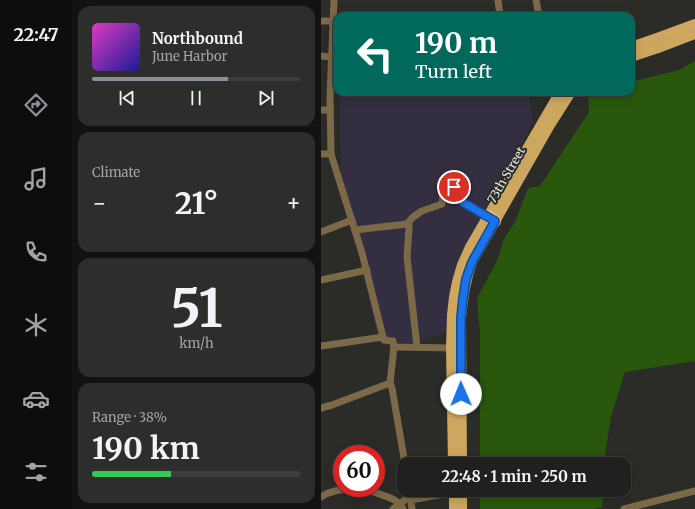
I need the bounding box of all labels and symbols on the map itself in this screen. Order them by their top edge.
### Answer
street label: 73th Street [484,144,528,206]
pin [437,170,471,204]
position arrow [440,373,482,415]
speed limit sign: 60 [333,445,385,497]

